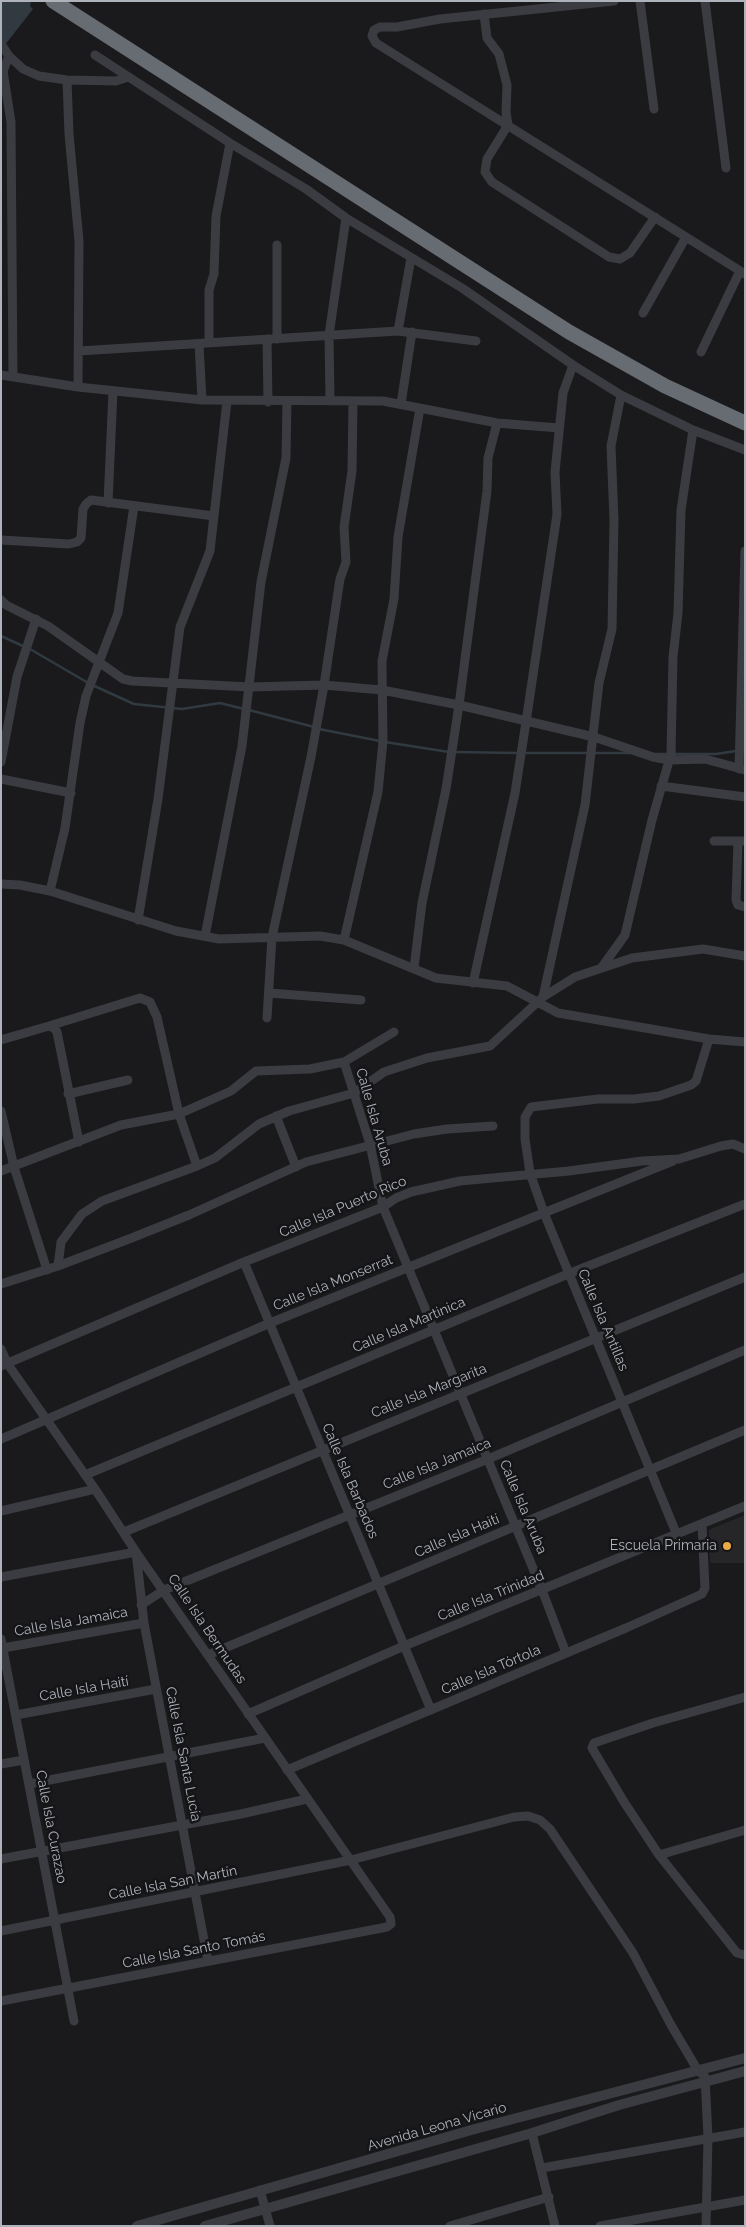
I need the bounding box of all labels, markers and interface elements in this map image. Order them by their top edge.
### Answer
street label: Calle Isla Aruba [352,1066,396,1168]
street label: Calle Isla Puerto Rico [277,1173,409,1241]
street label: Calle Isla Monserrat [271,1251,395,1315]
street label: Calle Isla Antillas [574,1266,632,1374]
street label: Calle Isla Martinica [350,1294,468,1356]
street label: Calle Isla Margarita [369,1360,489,1422]
street label: Calle Isla Barbados [318,1421,382,1541]
street label: Calle Isla Jamaica [381,1435,493,1493]
street label: Calle Isla Aruba [496,1457,550,1557]
street label: Calle Isla Haití [412,1511,502,1561]
place label: Escuela Primaria [610,1538,717,1554]
marker: Escuela Primaria [721,1540,733,1552]
street label: Calle Isla Trinidad [435,1567,547,1625]
street label: Calle Isla Bermudas [164,1571,250,1687]
street label: Calle Isla Jamaica [13,1604,129,1640]
street label: Calle Isla Tórtola [439,1641,543,1699]
street label: Calle Isla Haití [38,1673,130,1705]
street label: Calle Isla Santa Lucía [162,1685,204,1823]
street label: Calle Isla Curazao [32,1769,70,1885]
street label: Calle Isla San Martín [107,1862,239,1904]
street label: Calle Isla Santo Tomás [121,1928,267,1972]
street label: Avenida Leona Vicario [366,2099,508,2155]

